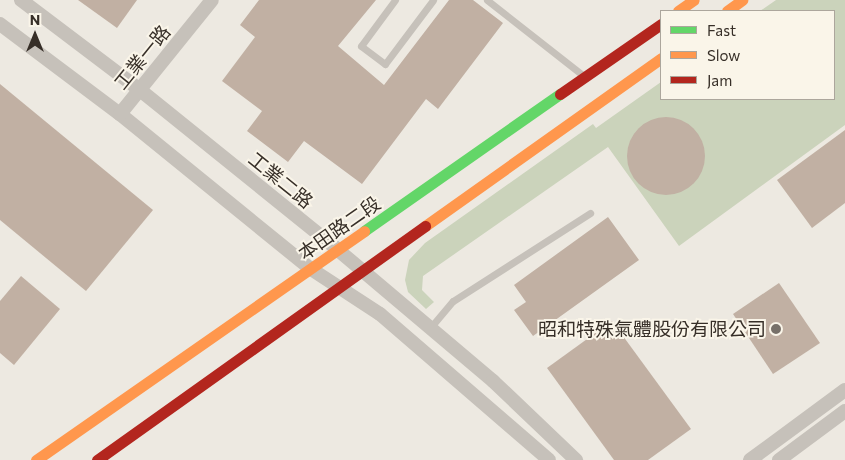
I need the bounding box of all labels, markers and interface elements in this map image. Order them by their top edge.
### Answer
north arrow [10,10,60,60]
legend [660,10,835,100]
text: N [30,11,40,28]
street label: 工業一路 [109,20,175,94]
text: Fast [707,21,736,39]
text: Slow [707,46,740,64]
text: Jam [707,71,732,89]
street label: 工業二路 [244,147,318,213]
street label: 本田路二段 [294,191,384,265]
place label: 昭和特殊氣體股份有限公司 [538,318,766,340]
marker: 昭和特殊氣體股份有限公司 [770,323,782,335]

